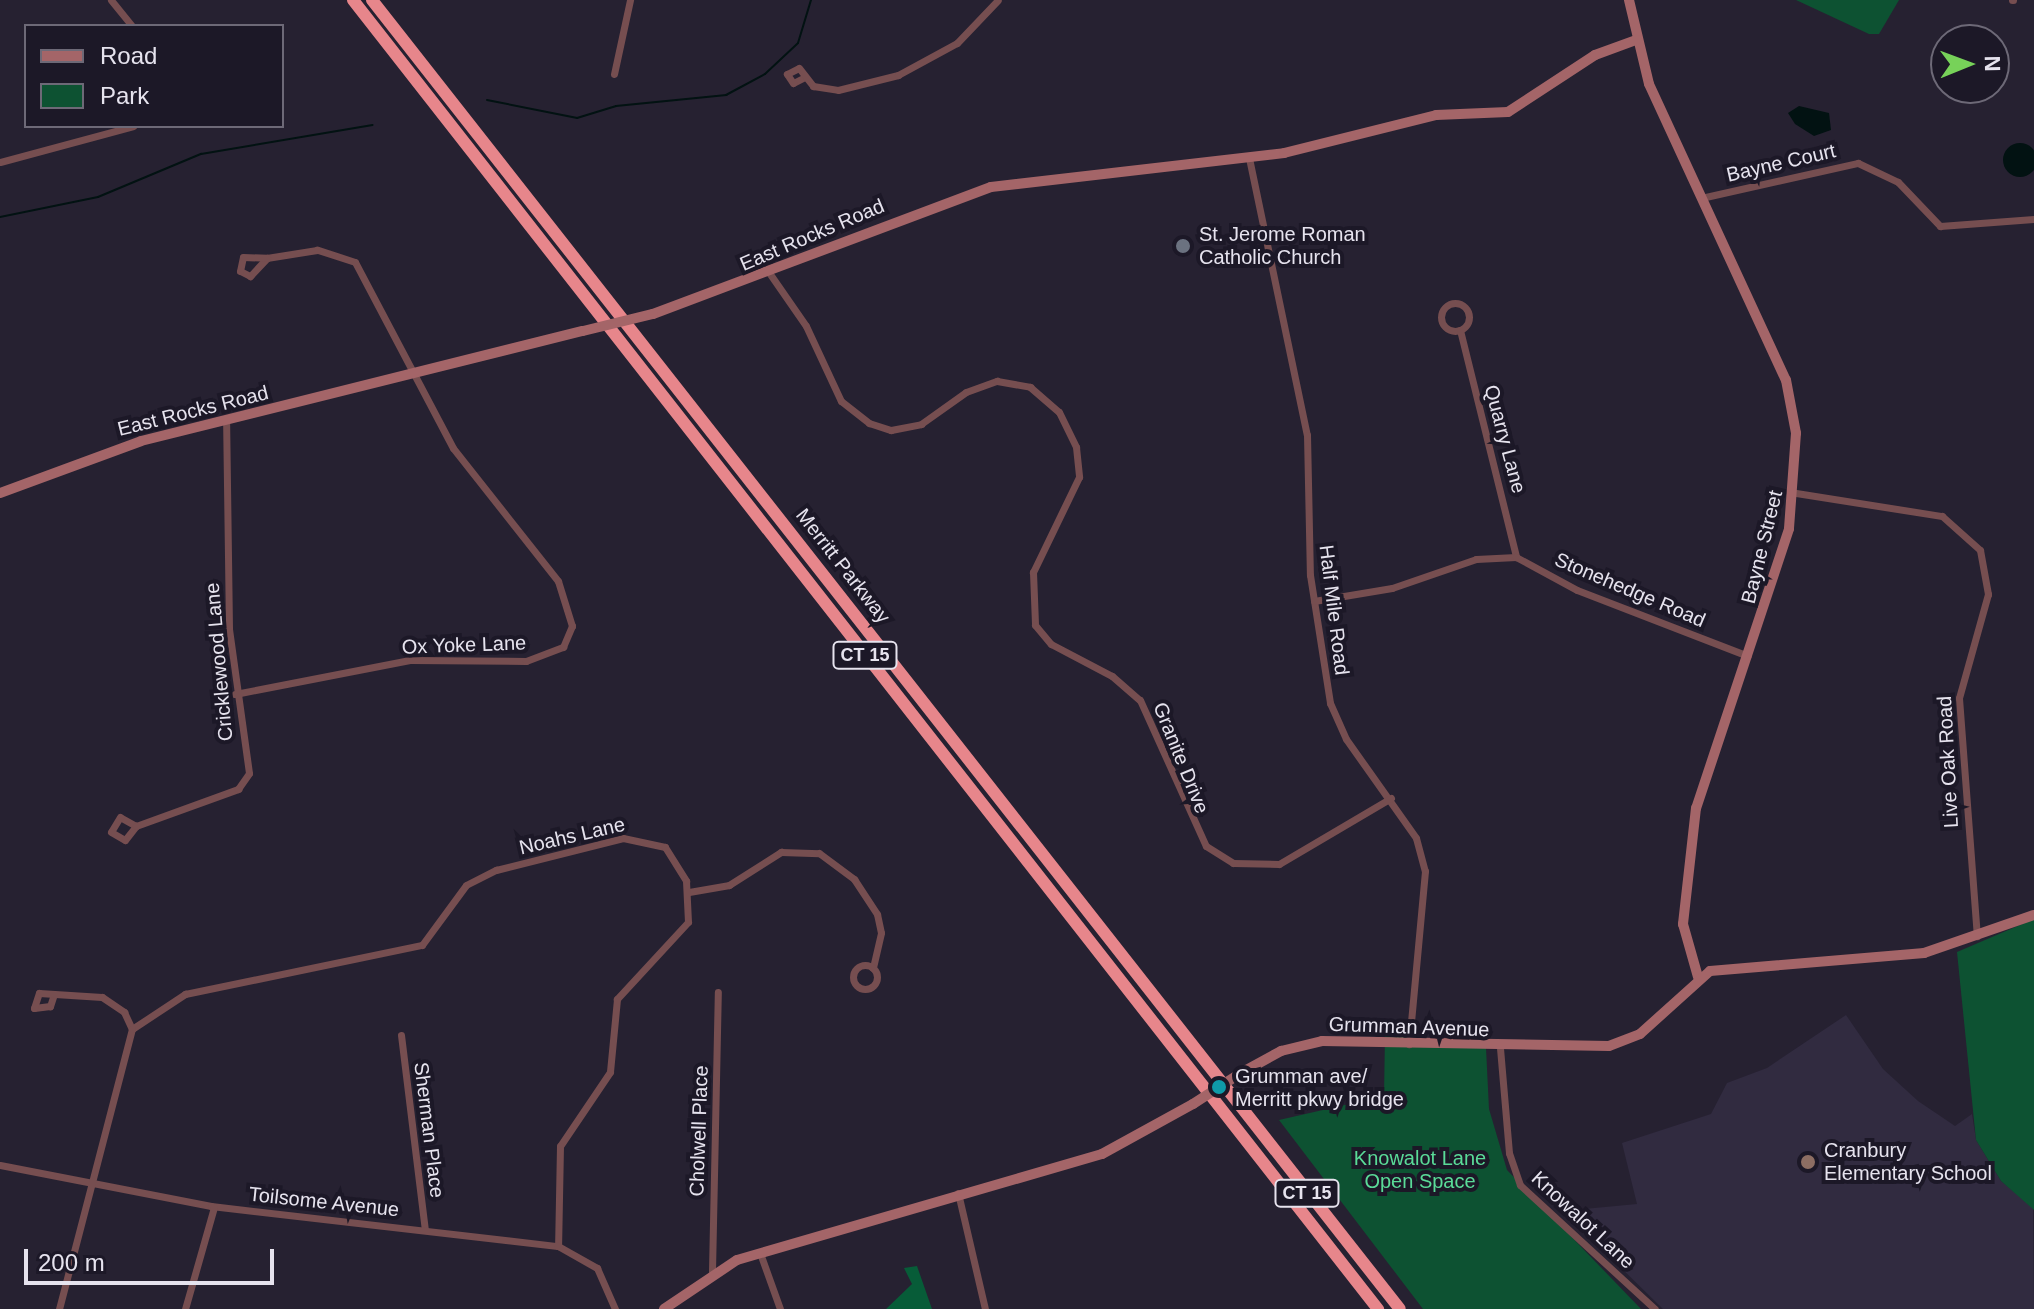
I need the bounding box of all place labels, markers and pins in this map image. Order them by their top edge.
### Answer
place label: St. Jerome Roman Catholic Church [1199,222,1366,269]
marker: St. Jerome Roman Catholic Church [1174,237,1192,255]
place label: Grumman ave/ Merritt pkwy bridge [1235,1064,1404,1111]
marker: Grumman ave/ Merritt pkwy bridge [1210,1078,1228,1096]
place label: Cranbury Elementary School [1824,1138,1992,1185]
marker: Cranbury Elementary School [1799,1153,1817,1171]

